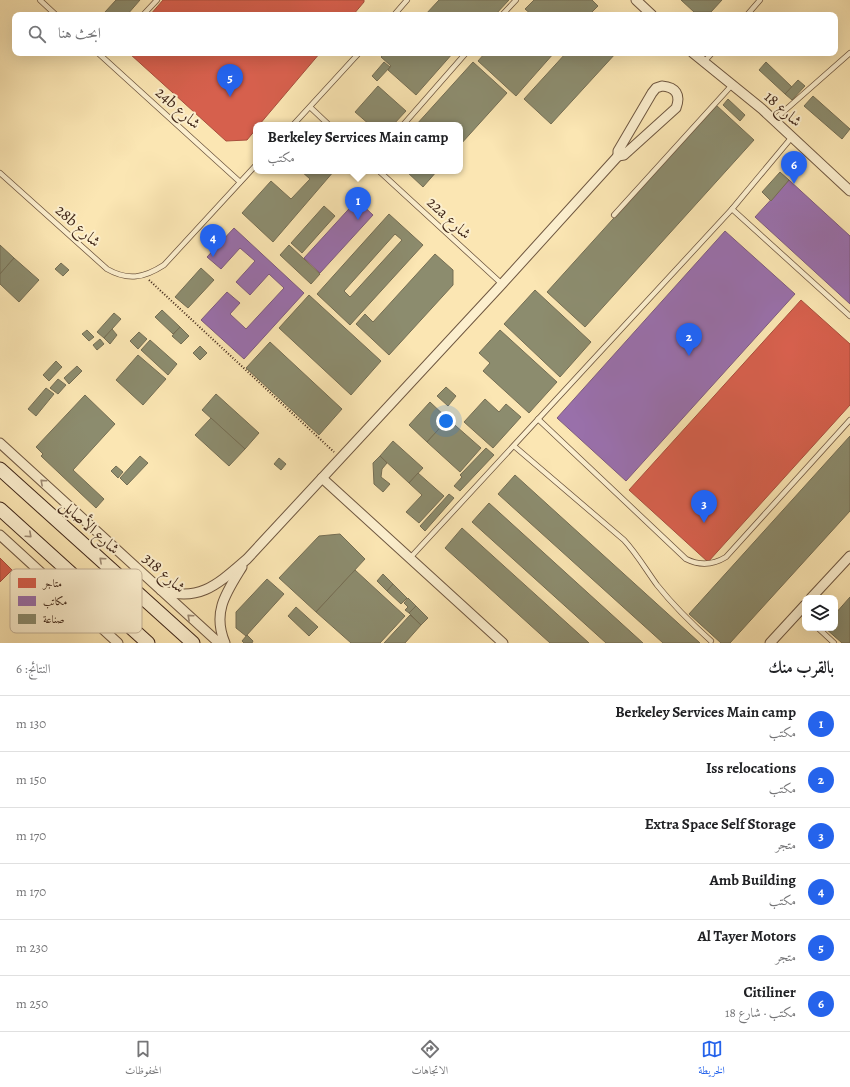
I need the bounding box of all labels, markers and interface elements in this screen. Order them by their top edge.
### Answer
search box [12,12,838,56]
icon: search [26,23,48,45]
text: ابحث هنا [58,23,101,43]
pin: 5 [217,64,243,97]
street label: 24b شارع [149,82,205,136]
street label: شارع 18 [758,86,807,133]
popup [253,122,463,174]
text: Berkeley Services Main camp [268,127,448,147]
text: مكتب [268,149,295,166]
pin: 6 [781,151,807,184]
pin: 1 [345,187,371,220]
street label: 22a شارع [421,192,476,246]
street label: 28b شارع [49,200,106,254]
pin: 4 [200,224,226,257]
pin: 2 [676,323,702,356]
your location [436,411,456,431]
one-way arrow [40,480,47,487]
pin: 3 [691,490,717,523]
street label: شارع الأصايل [54,494,125,561]
one-way arrow [24,531,32,538]
street label: شارع 318 [136,548,190,600]
one-way arrow [99,558,107,565]
legend [10,569,142,633]
text: متاجر [42,576,62,591]
text: مكاتب [43,594,67,609]
map controls [802,595,838,631]
button: layers [802,595,838,631]
text: صناعة [43,612,65,627]
one-way arrow [188,615,195,622]
text: بالقرب منك [768,656,834,679]
text: النتائج: 6 [16,660,51,677]
text: Berkeley Services Main camp [615,702,796,722]
text: 130 m [16,715,46,732]
text: 1 [819,715,823,732]
text: مكتب [769,724,796,741]
text: Iss relocations [706,758,796,778]
text: 150 m [16,771,46,788]
text: 2 [818,771,824,788]
text: مكتب [769,780,796,797]
text: Extra Space Self Storage [645,814,796,834]
text: 170 m [16,827,46,844]
text: 3 [818,827,824,844]
text: متجر [775,836,796,853]
text: Amb Building [710,870,796,890]
text: 170 m [16,883,46,900]
text: 4 [818,883,824,900]
text: مكتب [769,892,796,909]
text: Al Tayer Motors [698,926,796,946]
text: 230 m [16,939,48,956]
text: 5 [818,939,824,956]
text: متجر [775,948,796,965]
text: Citiliner [743,982,796,1002]
text: 250 m [16,995,48,1012]
text: 6 [818,995,824,1012]
text: مكتب · شارع 18 [725,1004,796,1021]
tab: المحفوظات [125,1038,161,1081]
tab: الاتجاهات [411,1038,448,1081]
tab: الخريطة [698,1038,725,1081]

